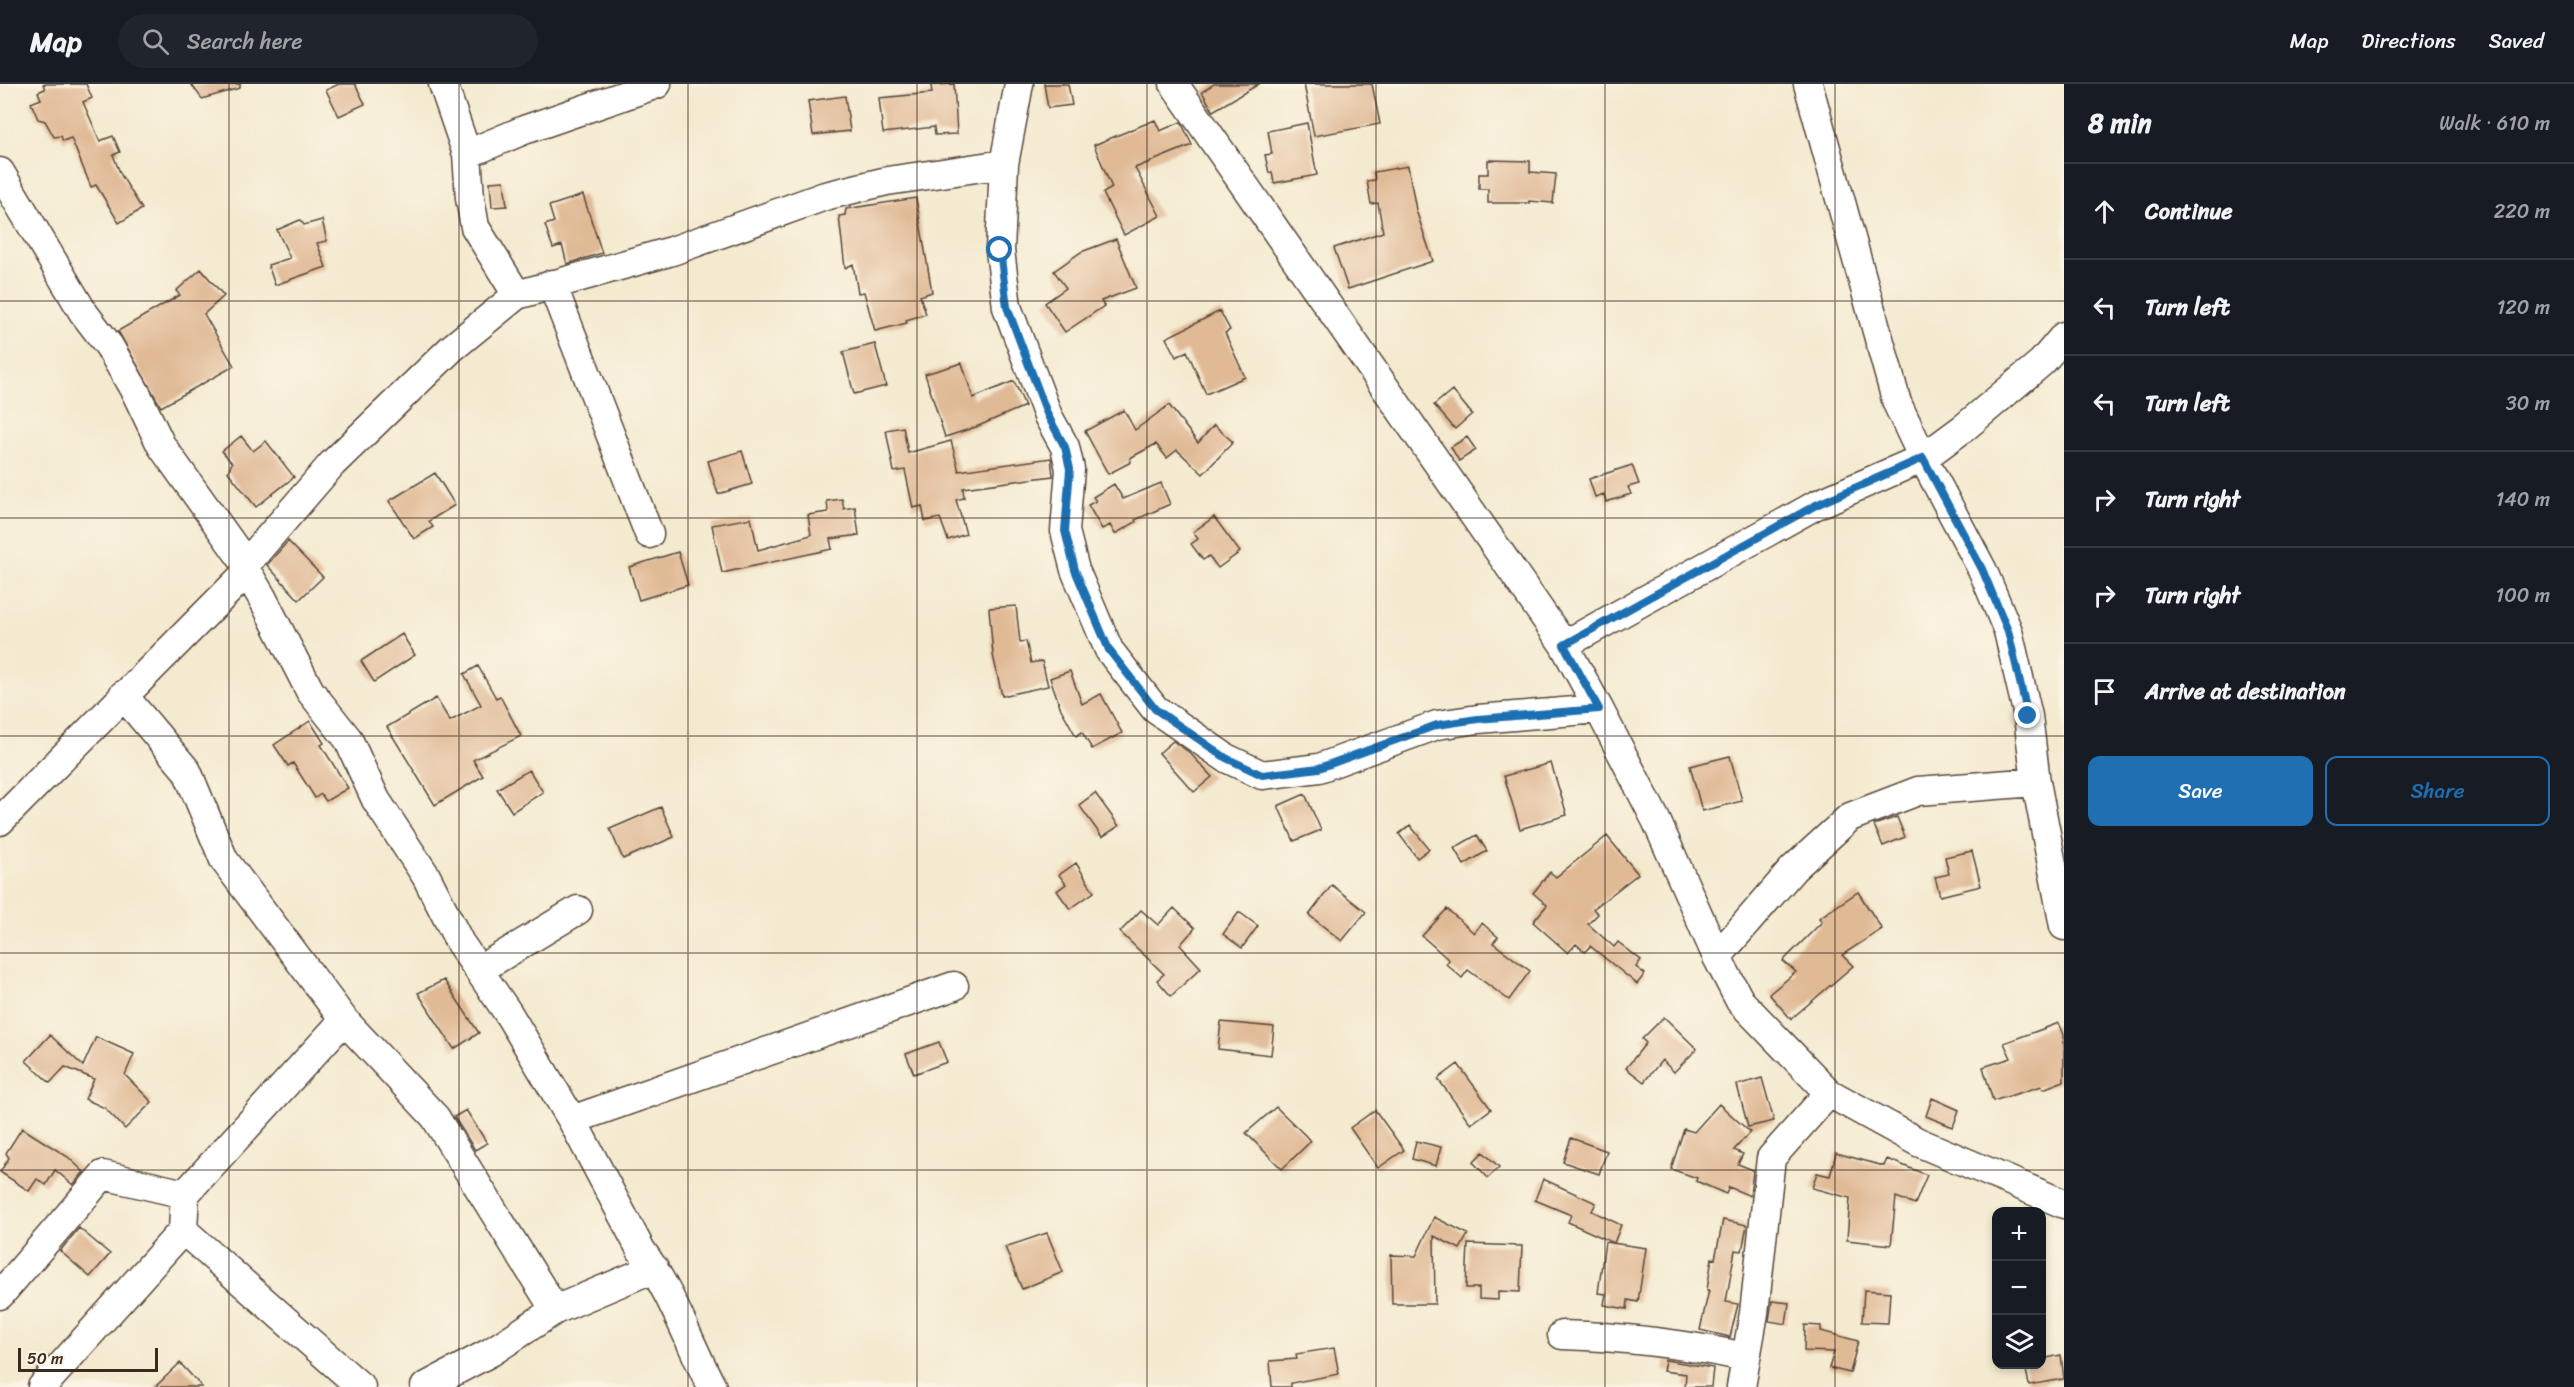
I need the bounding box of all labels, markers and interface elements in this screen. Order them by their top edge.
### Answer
search box [118,14,538,68]
text: Map [30,17,82,66]
text: Search here [187,22,303,61]
text: Map [2290,22,2328,60]
text: Directions [2361,22,2456,60]
text: Saved [2489,22,2544,60]
icon: search [139,25,172,58]
text: 8 min [2088,100,2152,146]
text: Walk · 610 m [2439,106,2550,141]
text: Continue [2145,192,2233,231]
text: 220 m [2494,194,2550,229]
icon: ahead [2088,195,2121,228]
route start [986,236,1012,262]
text: Turn left [2145,288,2230,327]
text: 120 m [2497,290,2550,325]
icon: left [2088,291,2121,324]
text: Turn left [2145,384,2230,423]
text: 30 m [2506,386,2550,421]
icon: left [2088,387,2121,420]
text: Turn right [2145,480,2240,519]
text: 140 m [2496,482,2550,517]
icon: right [2088,483,2121,516]
text: Turn right [2145,576,2240,615]
text: 100 m [2496,578,2550,613]
icon: right [2088,579,2121,612]
text: Arrive at destination [2145,672,2346,711]
icon: arrive [2088,675,2121,708]
route end [2014,702,2040,728]
button: Save [2088,756,2313,826]
button: Share [2325,756,2550,826]
map controls [1992,1207,2046,1369]
button: + [1992,1207,2046,1261]
button: − [1992,1261,2046,1315]
button: layers [1992,1315,2046,1369]
text: 50 m [27,1344,63,1373]
scale bar [18,1345,158,1372]

